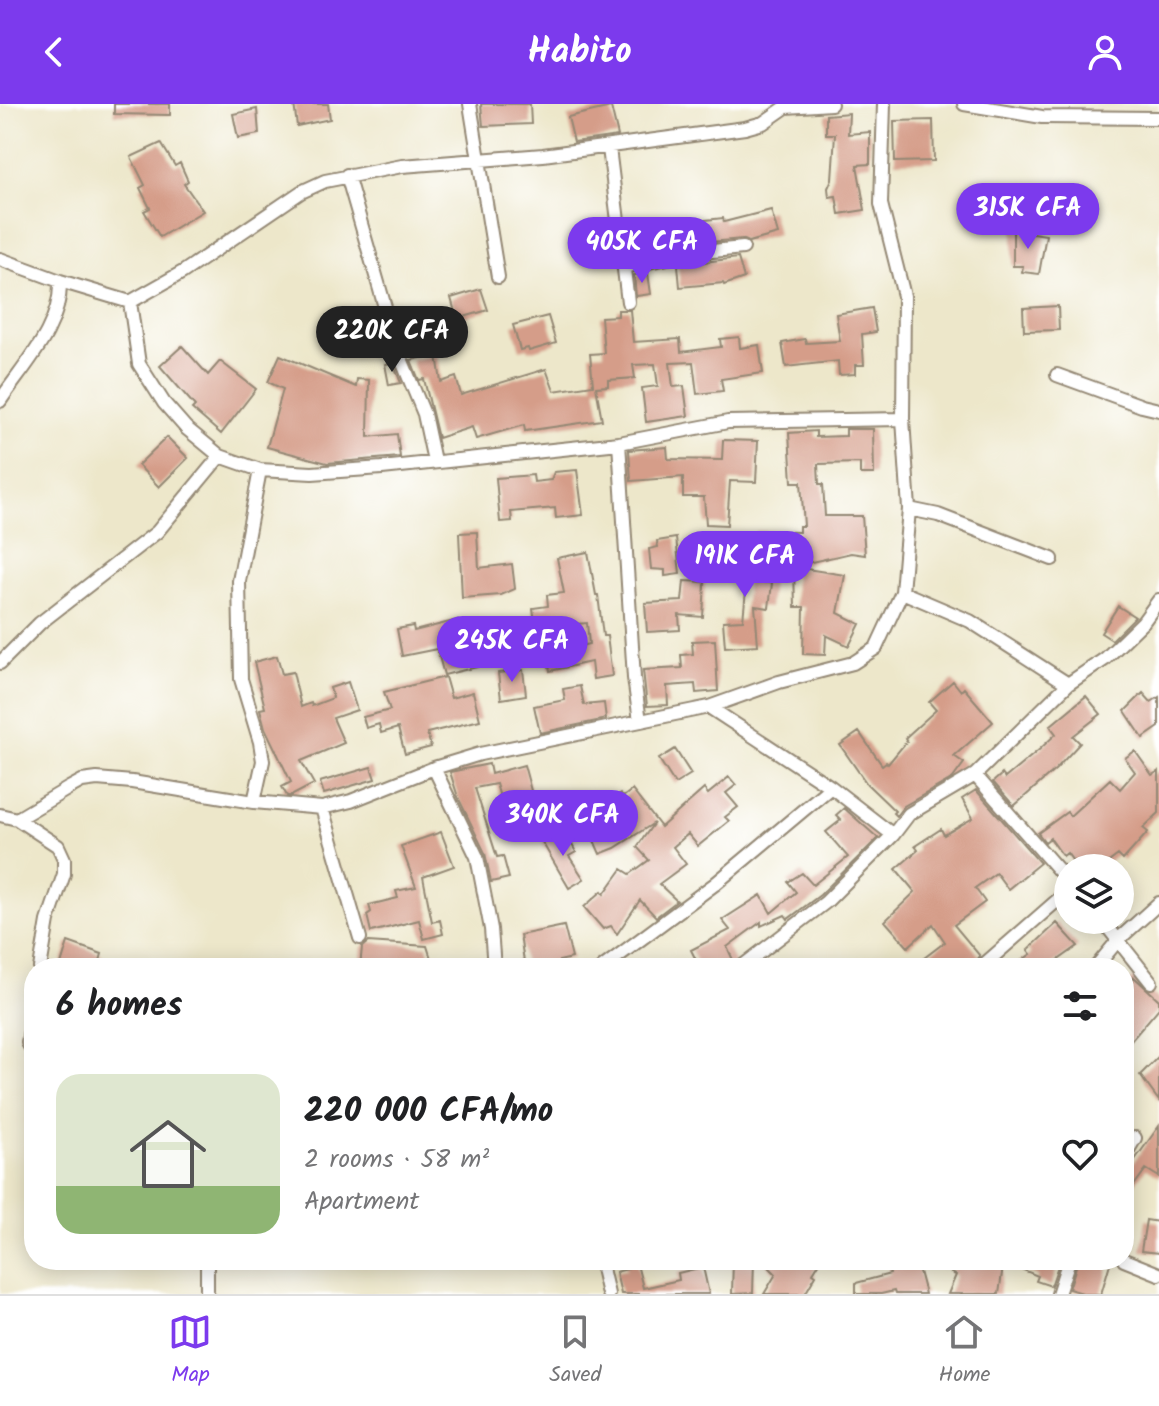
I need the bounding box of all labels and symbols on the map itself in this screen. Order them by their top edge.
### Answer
pin: 315K CFA [945,183,1111,251]
pin: 405K CFA [559,217,725,285]
pin: 220K CFA [309,306,475,374]
pin: 191K CFA [662,531,828,599]
pin: 245K CFA [429,616,595,684]
pin: 340K CFA [480,790,646,858]

